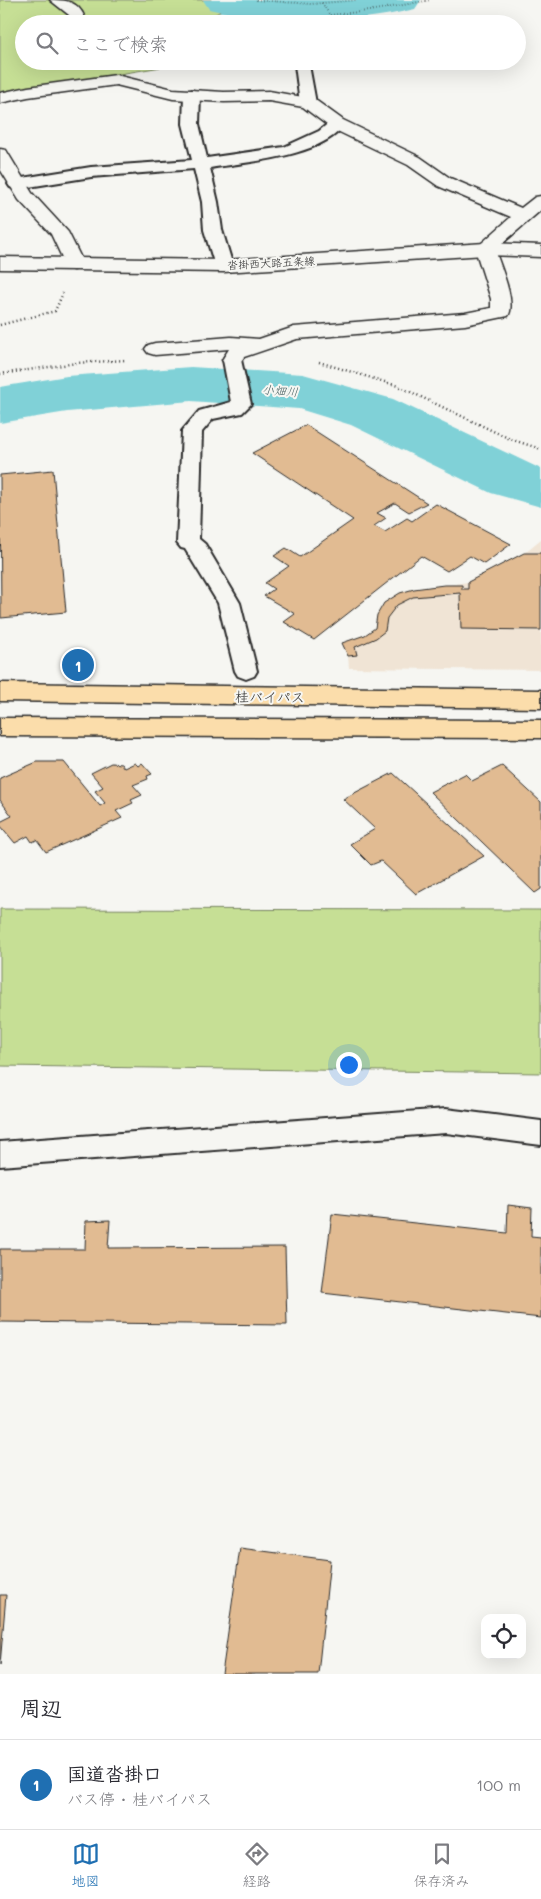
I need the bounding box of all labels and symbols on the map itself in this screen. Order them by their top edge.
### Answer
street label: 沓掛西大路五条線 [227,253,315,272]
water label: 小畑川 [261,380,299,400]
pin: 1 [62,646,94,684]
street label: 桂バイパス [235,686,305,707]
your location [336,1052,362,1078]

